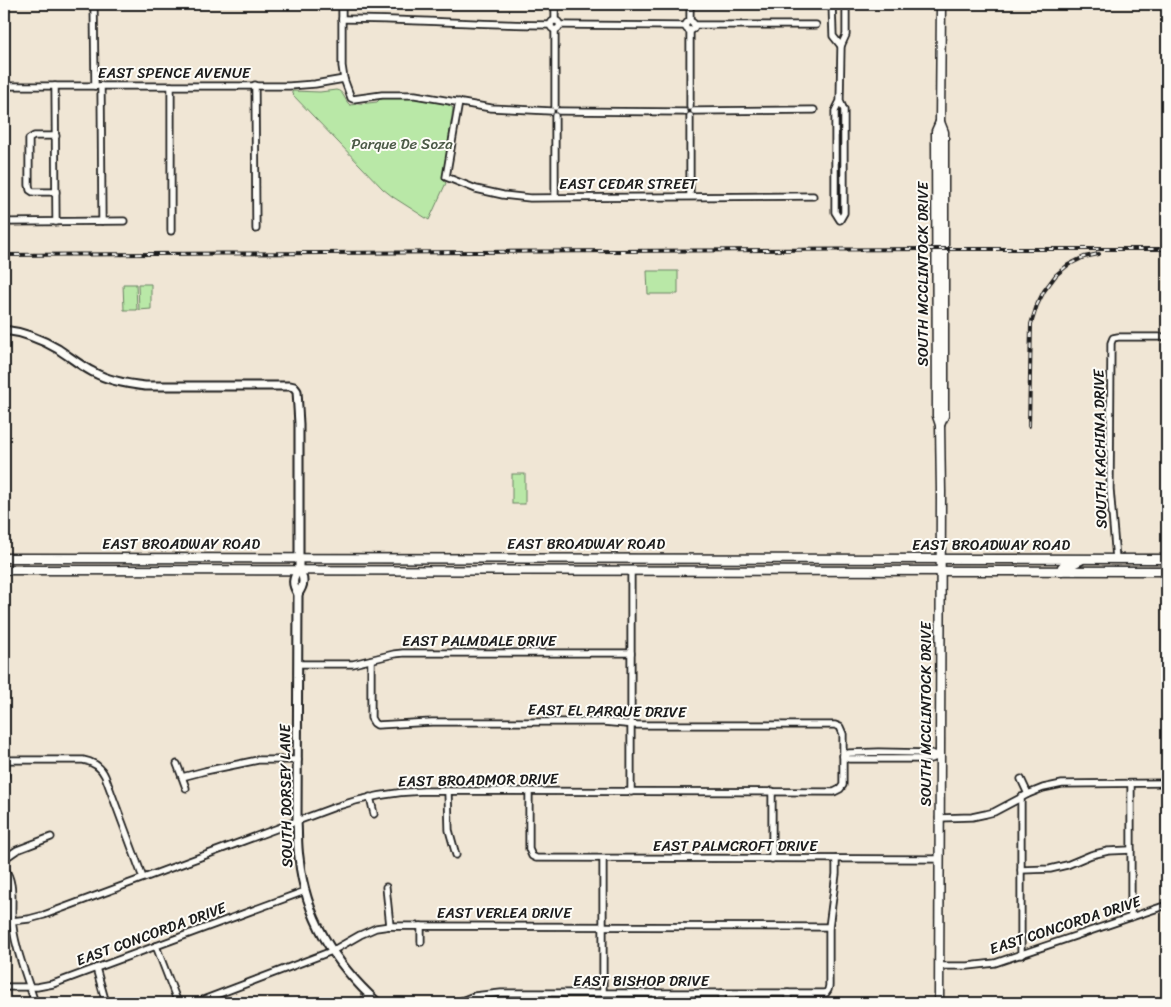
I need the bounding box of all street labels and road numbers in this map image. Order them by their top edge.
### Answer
street label: EAST SPENCE AVENUE [98,60,252,86]
street label: EAST CEDAR STREET [559,171,699,197]
street label: SOUTH MCCLINTOCK DRIVE [910,180,936,366]
street label: SOUTH KACHINA DRIVE [1086,368,1114,529]
street label: EAST BROADWAY ROAD [102,531,260,557]
street label: EAST BROADWAY ROAD [507,531,665,557]
street label: EAST BROADWAY ROAD [912,532,1070,558]
street label: SOUTH MCCLINTOCK DRIVE [913,620,939,806]
street label: EAST PALMDALE DRIVE [402,628,558,654]
street label: EAST EL PARQUE DRIVE [528,697,688,725]
street label: SOUTH DORSEY LANE [272,722,300,868]
street label: EAST BROADMOR DRIVE [398,766,560,794]
street label: EAST PALMCROFT DRIVE [653,833,819,859]
street label: EAST CONCORDA DRIVE [986,888,1146,962]
street label: EAST CONCORDA DRIVE [72,894,231,973]
street label: EAST VERLEA DRIVE [437,900,573,926]
street label: EAST BISHOP DRIVE [573,968,711,994]

